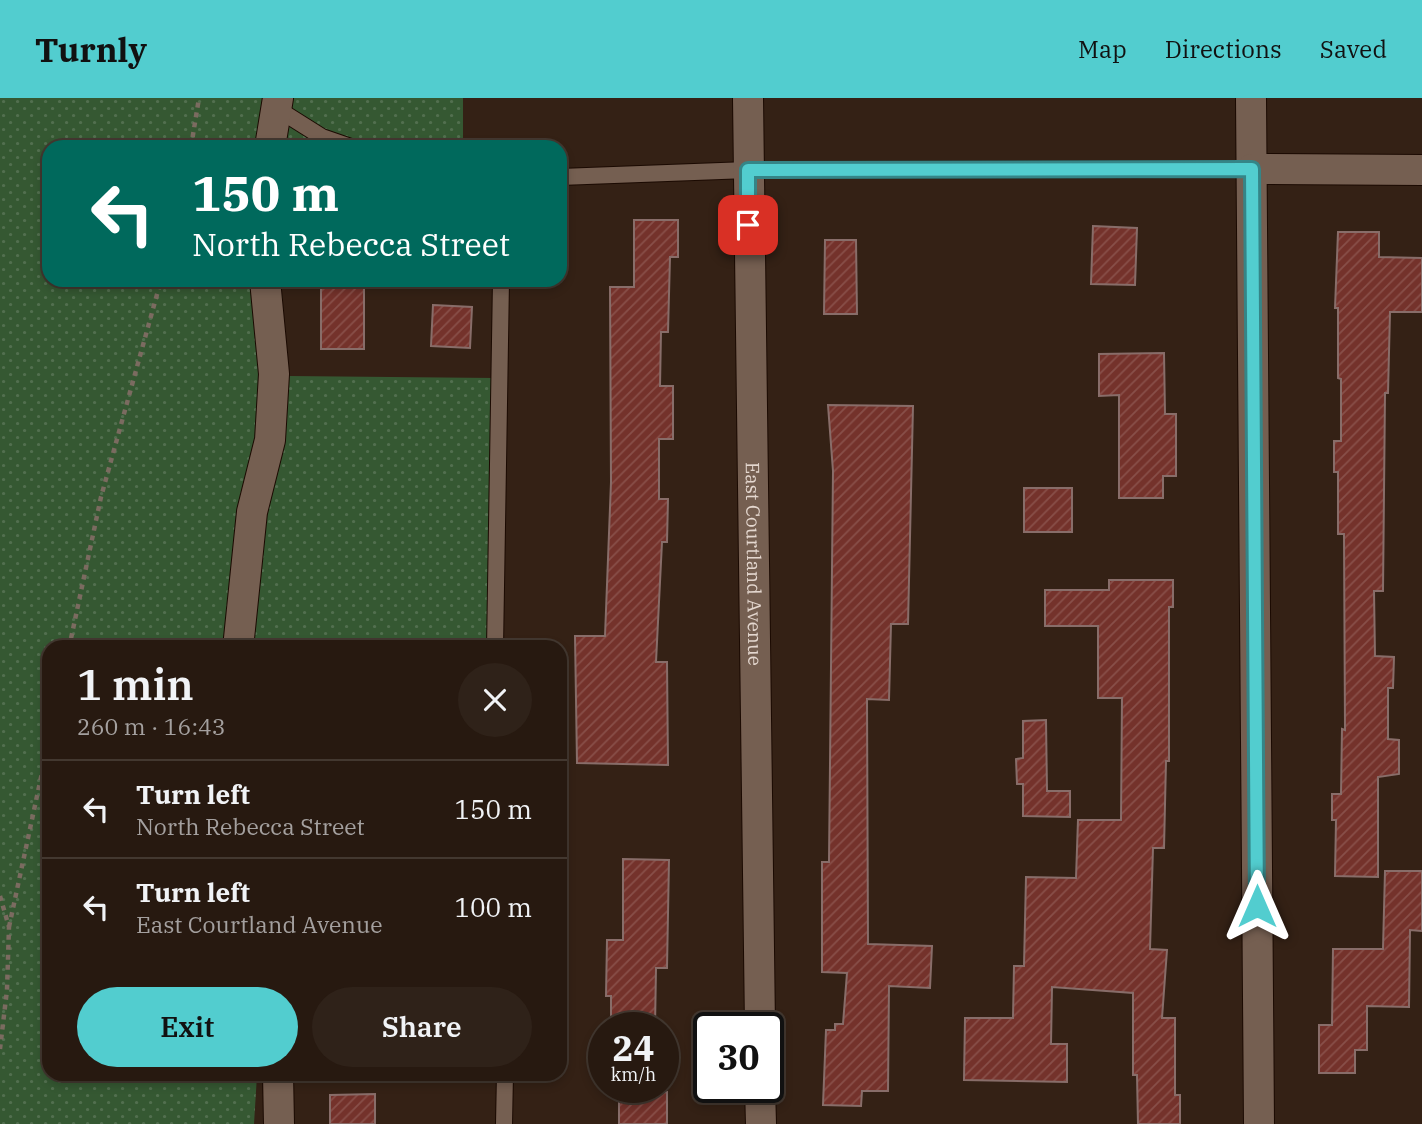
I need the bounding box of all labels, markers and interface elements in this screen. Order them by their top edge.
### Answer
text: Turnly [35,28,147,71]
text: Map [1078,33,1127,65]
text: Directions [1165,33,1282,65]
text: Saved [1320,33,1387,65]
text: 150 m [192,161,339,224]
icon: left [77,168,168,259]
pin [718,195,778,255]
icon: arrive [729,206,767,244]
text: North Rebecca Street [192,223,510,265]
street label: East Courtland Avenue [741,462,767,666]
text: 1 min [77,657,194,712]
button: close [458,663,532,737]
text: 260 m · 16:43 [77,711,226,741]
text: Turn left [136,777,250,811]
icon: left [77,790,115,828]
text: 150 m [454,792,532,826]
text: North Rebecca Street [136,811,365,841]
position arrow [1220,869,1294,943]
text: Turn left [136,875,250,909]
icon: left [77,888,115,926]
text: 100 m [454,890,532,924]
text: East Courtland Avenue [136,909,383,939]
button: Exit [77,987,298,1067]
button: Share [312,987,532,1067]
speed limit sign: 30 [693,1012,784,1103]
text: 24 [612,1025,655,1071]
text: km/h [611,1063,656,1086]

